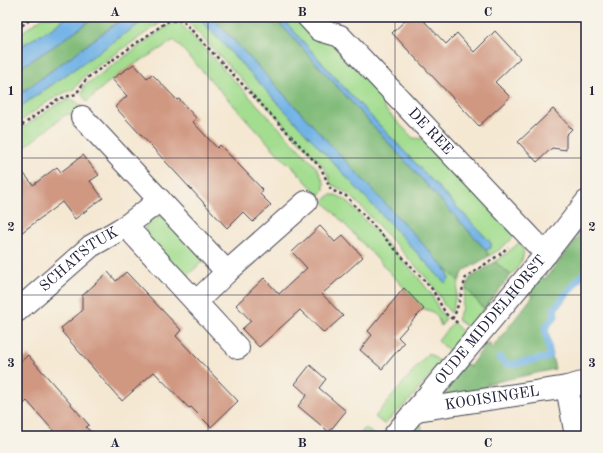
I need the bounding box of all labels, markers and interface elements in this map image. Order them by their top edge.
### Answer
text: A [110,6,120,19]
text: B [297,6,307,19]
text: C [484,6,492,19]
text: 1 [7,85,15,98]
text: 1 [588,85,596,98]
street label: DE REE [405,105,456,158]
text: 2 [7,221,15,234]
text: 2 [588,221,596,234]
street label: SCHATSTUK [37,225,121,295]
street label: OUDE MIDDELHORST [433,253,549,388]
text: 3 [7,357,15,370]
text: 3 [588,357,596,370]
street label: KOOISINGEL [444,384,541,413]
text: A [110,437,120,450]
text: B [297,437,307,450]
text: C [484,437,492,450]

